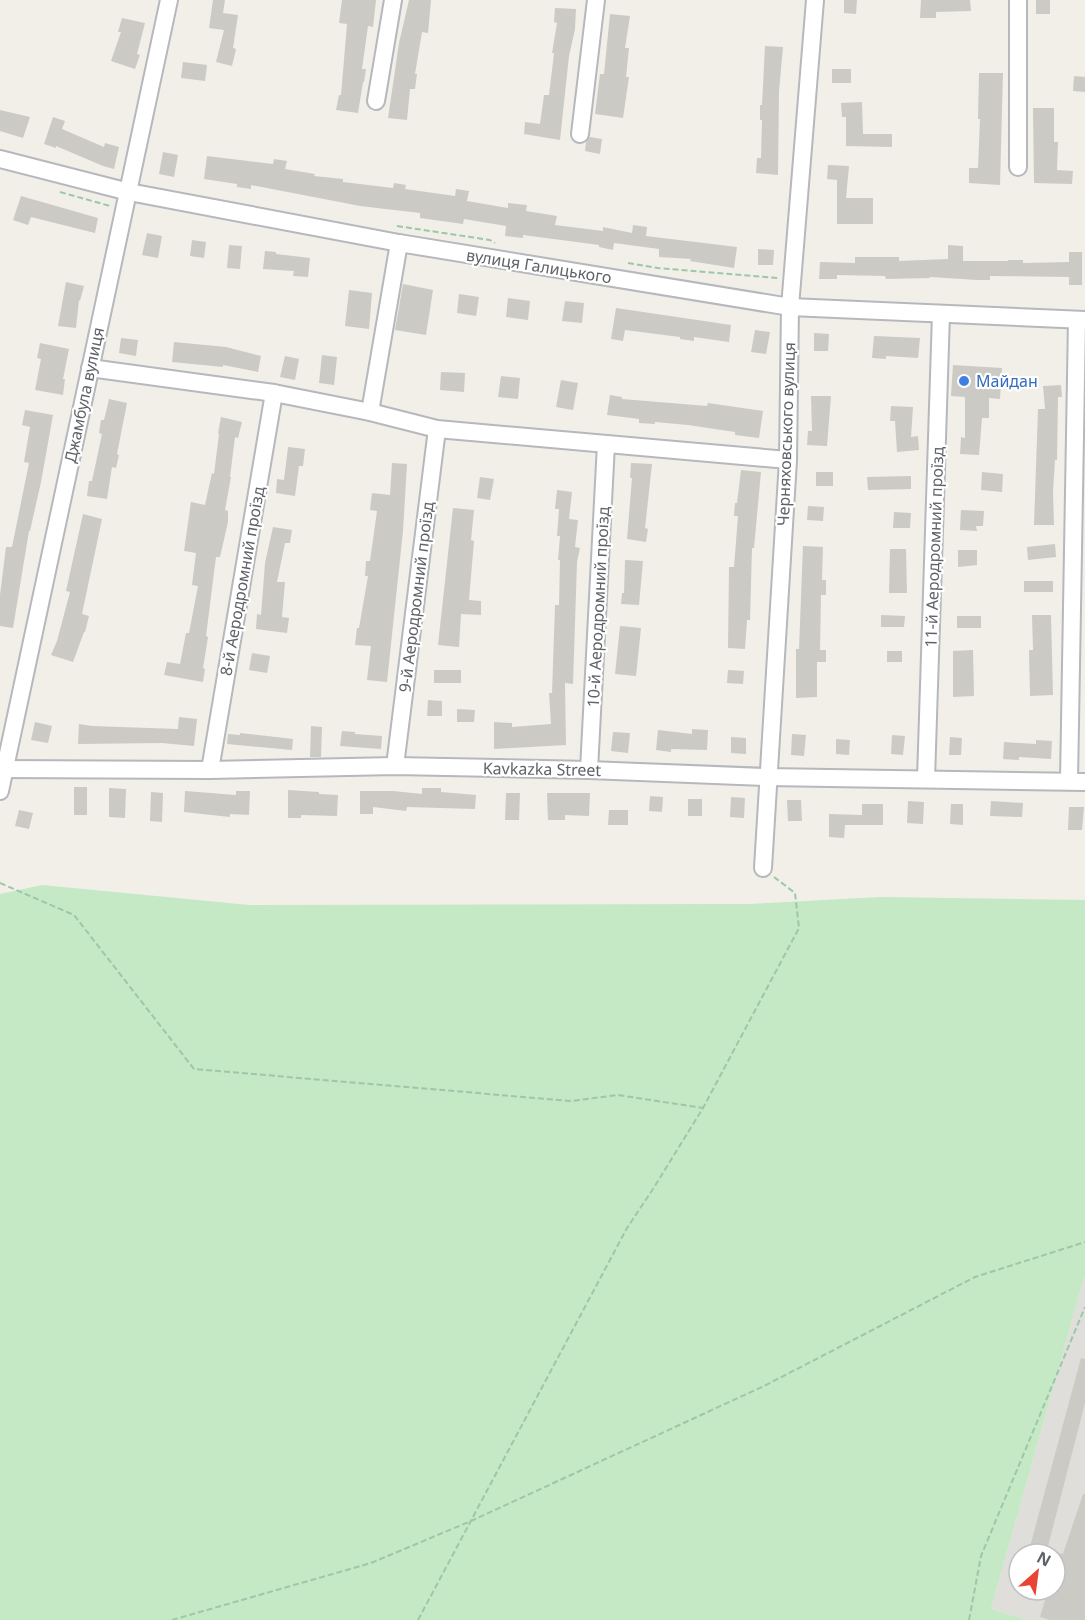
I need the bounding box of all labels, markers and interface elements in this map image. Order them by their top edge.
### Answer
street label: вулиця Галицького [465,244,613,288]
street label: Джамбула вулиця [59,325,109,465]
street label: Черняховського вулиця [772,342,800,526]
place label: Майдан [976,370,1038,392]
marker: Майдан [957,374,971,388]
street label: 11-й Аеродромний проїзд [919,446,949,648]
street label: 8-й Аеродромний проїзд [214,484,270,677]
street label: 9-й Аеродромний проїзд [393,500,439,694]
street label: 10-й Аеродромний проїзд [582,506,614,708]
street label: Kavkazka Street [483,757,602,781]
north arrow [1007,1542,1067,1602]
text: N [1033,1546,1055,1572]

